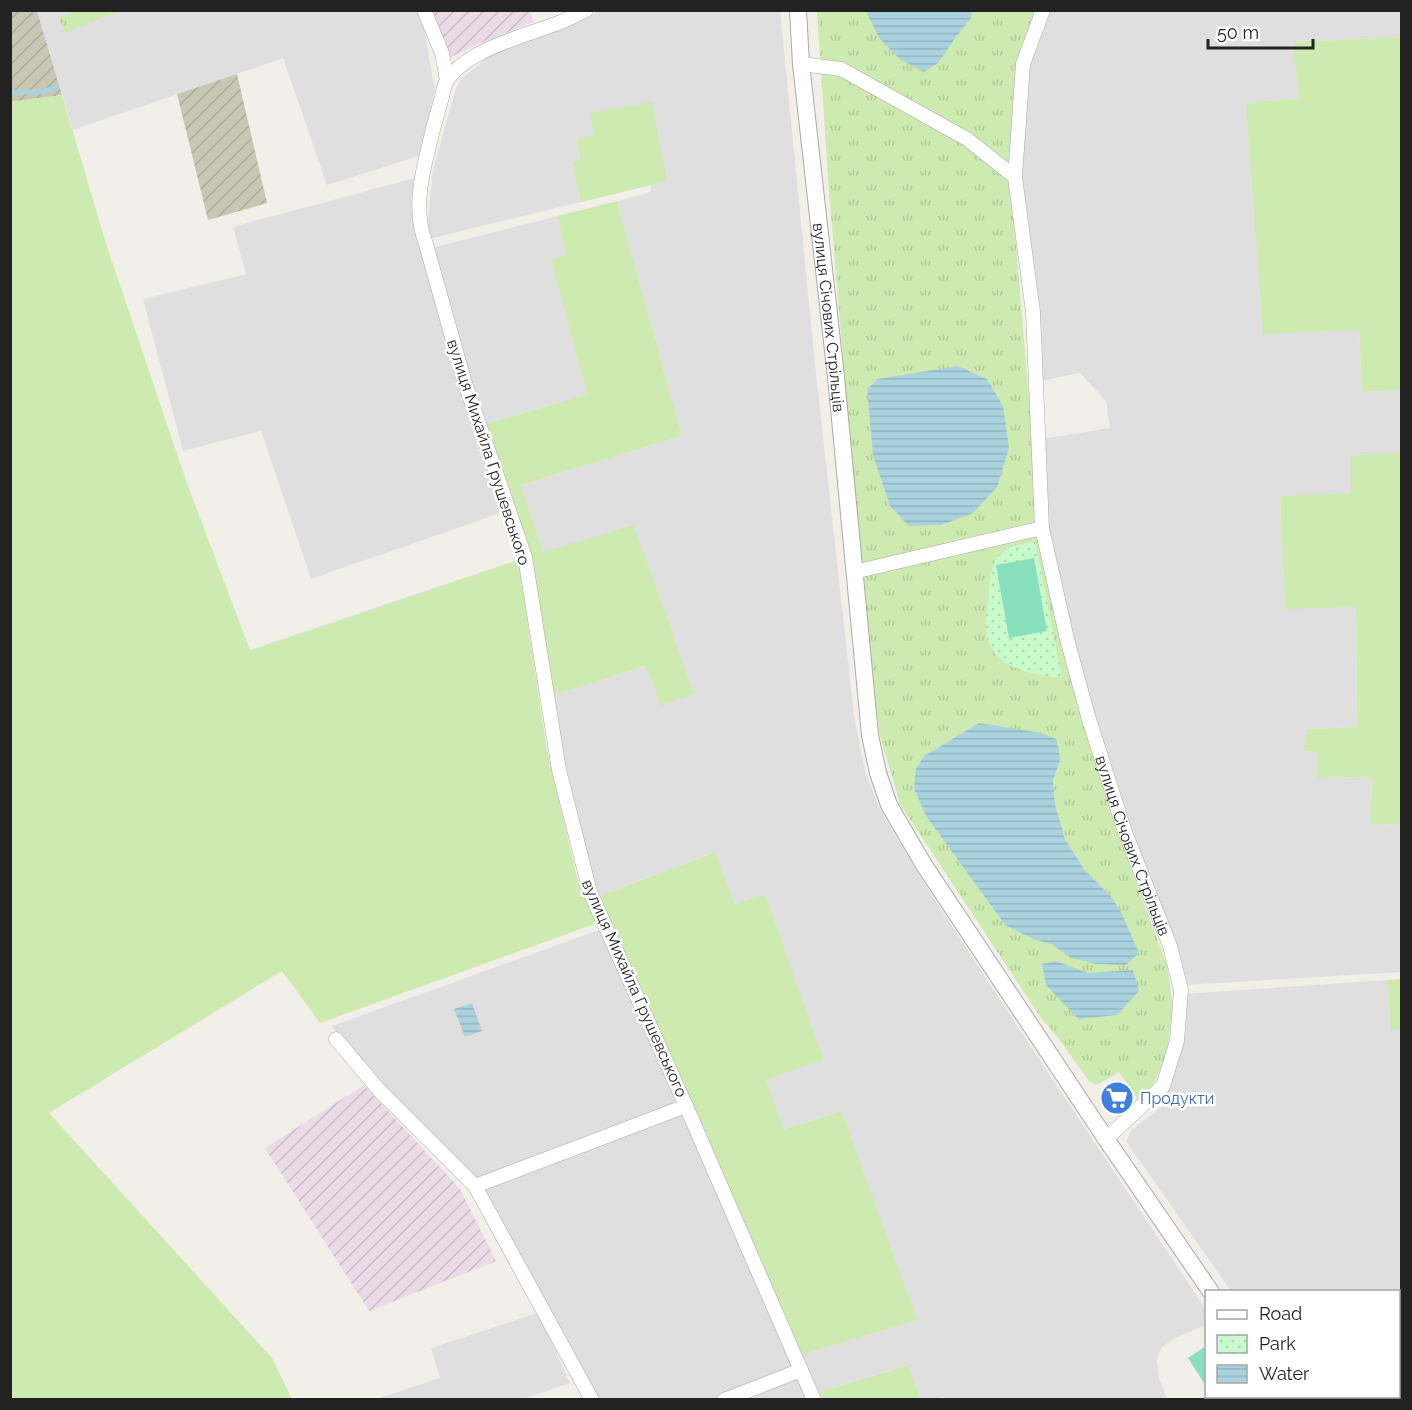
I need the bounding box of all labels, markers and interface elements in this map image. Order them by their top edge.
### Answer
scale bar [1208,12,1313,50]
text: 50 m [1217,22,1259,43]
street label: вулиця Січових Стрільців [809,222,848,413]
street label: вулиця Михайла Грушевського [443,337,534,567]
street label: вулиця Січових Стрільців [1091,753,1174,939]
street label: вулиця Михайла Грушевського [578,876,691,1100]
supermarket icon: Продукти [1099,1080,1135,1116]
place label: Продукти [1140,1089,1214,1108]
legend [1205,1290,1400,1398]
text: Road [1259,1303,1302,1324]
text: Park [1259,1333,1296,1354]
text: Water [1259,1363,1310,1384]

